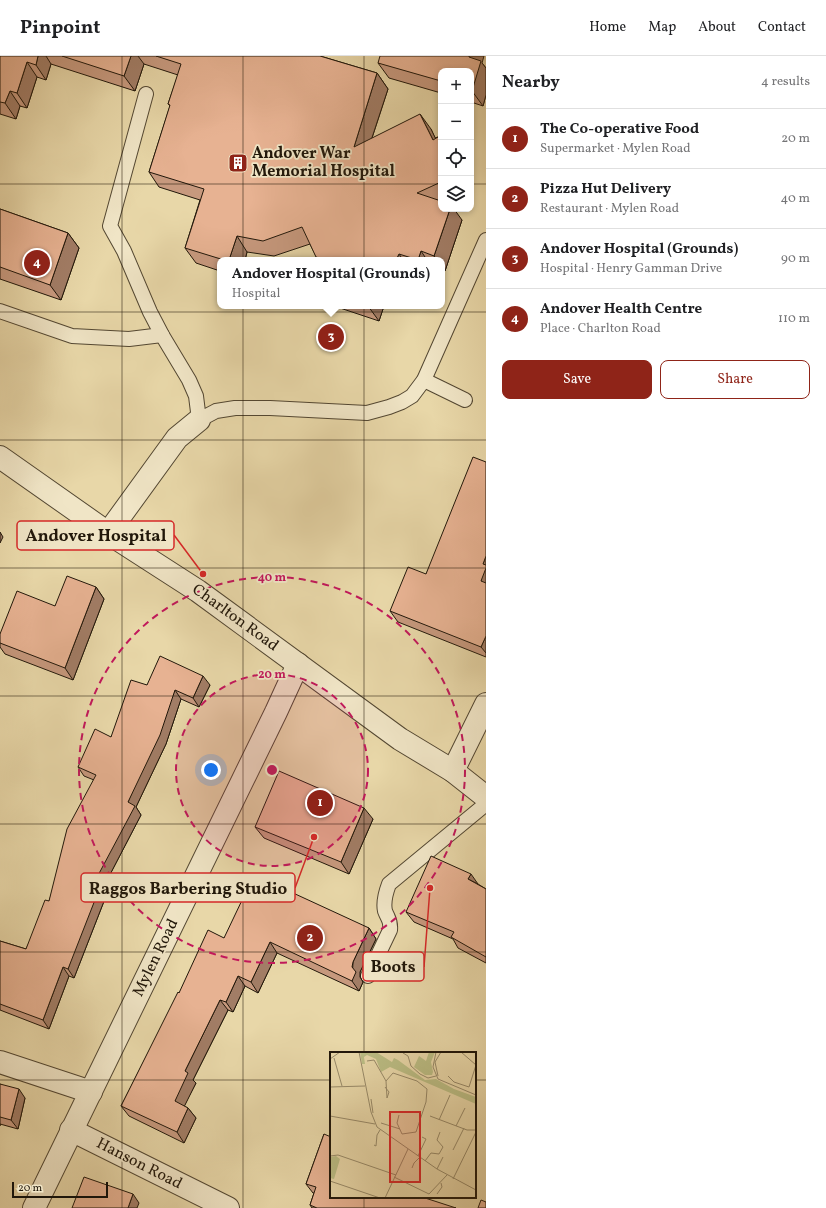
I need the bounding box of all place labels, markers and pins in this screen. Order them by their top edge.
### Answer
place label: Andover War Memorial Hospital [252,143,396,183]
building icon: Andover War Memorial Hospital [227,152,249,174]
pin: 4 [24,248,50,278]
pin: 3 [318,322,344,352]
callout: Andover Hospital [17,521,174,550]
centre of rings [265,763,279,777]
pin: 1 [307,788,333,818]
callout: Raggos Barbering Studio [81,873,295,902]
pin: 2 [297,923,323,953]
callout: Boots [363,952,424,981]

